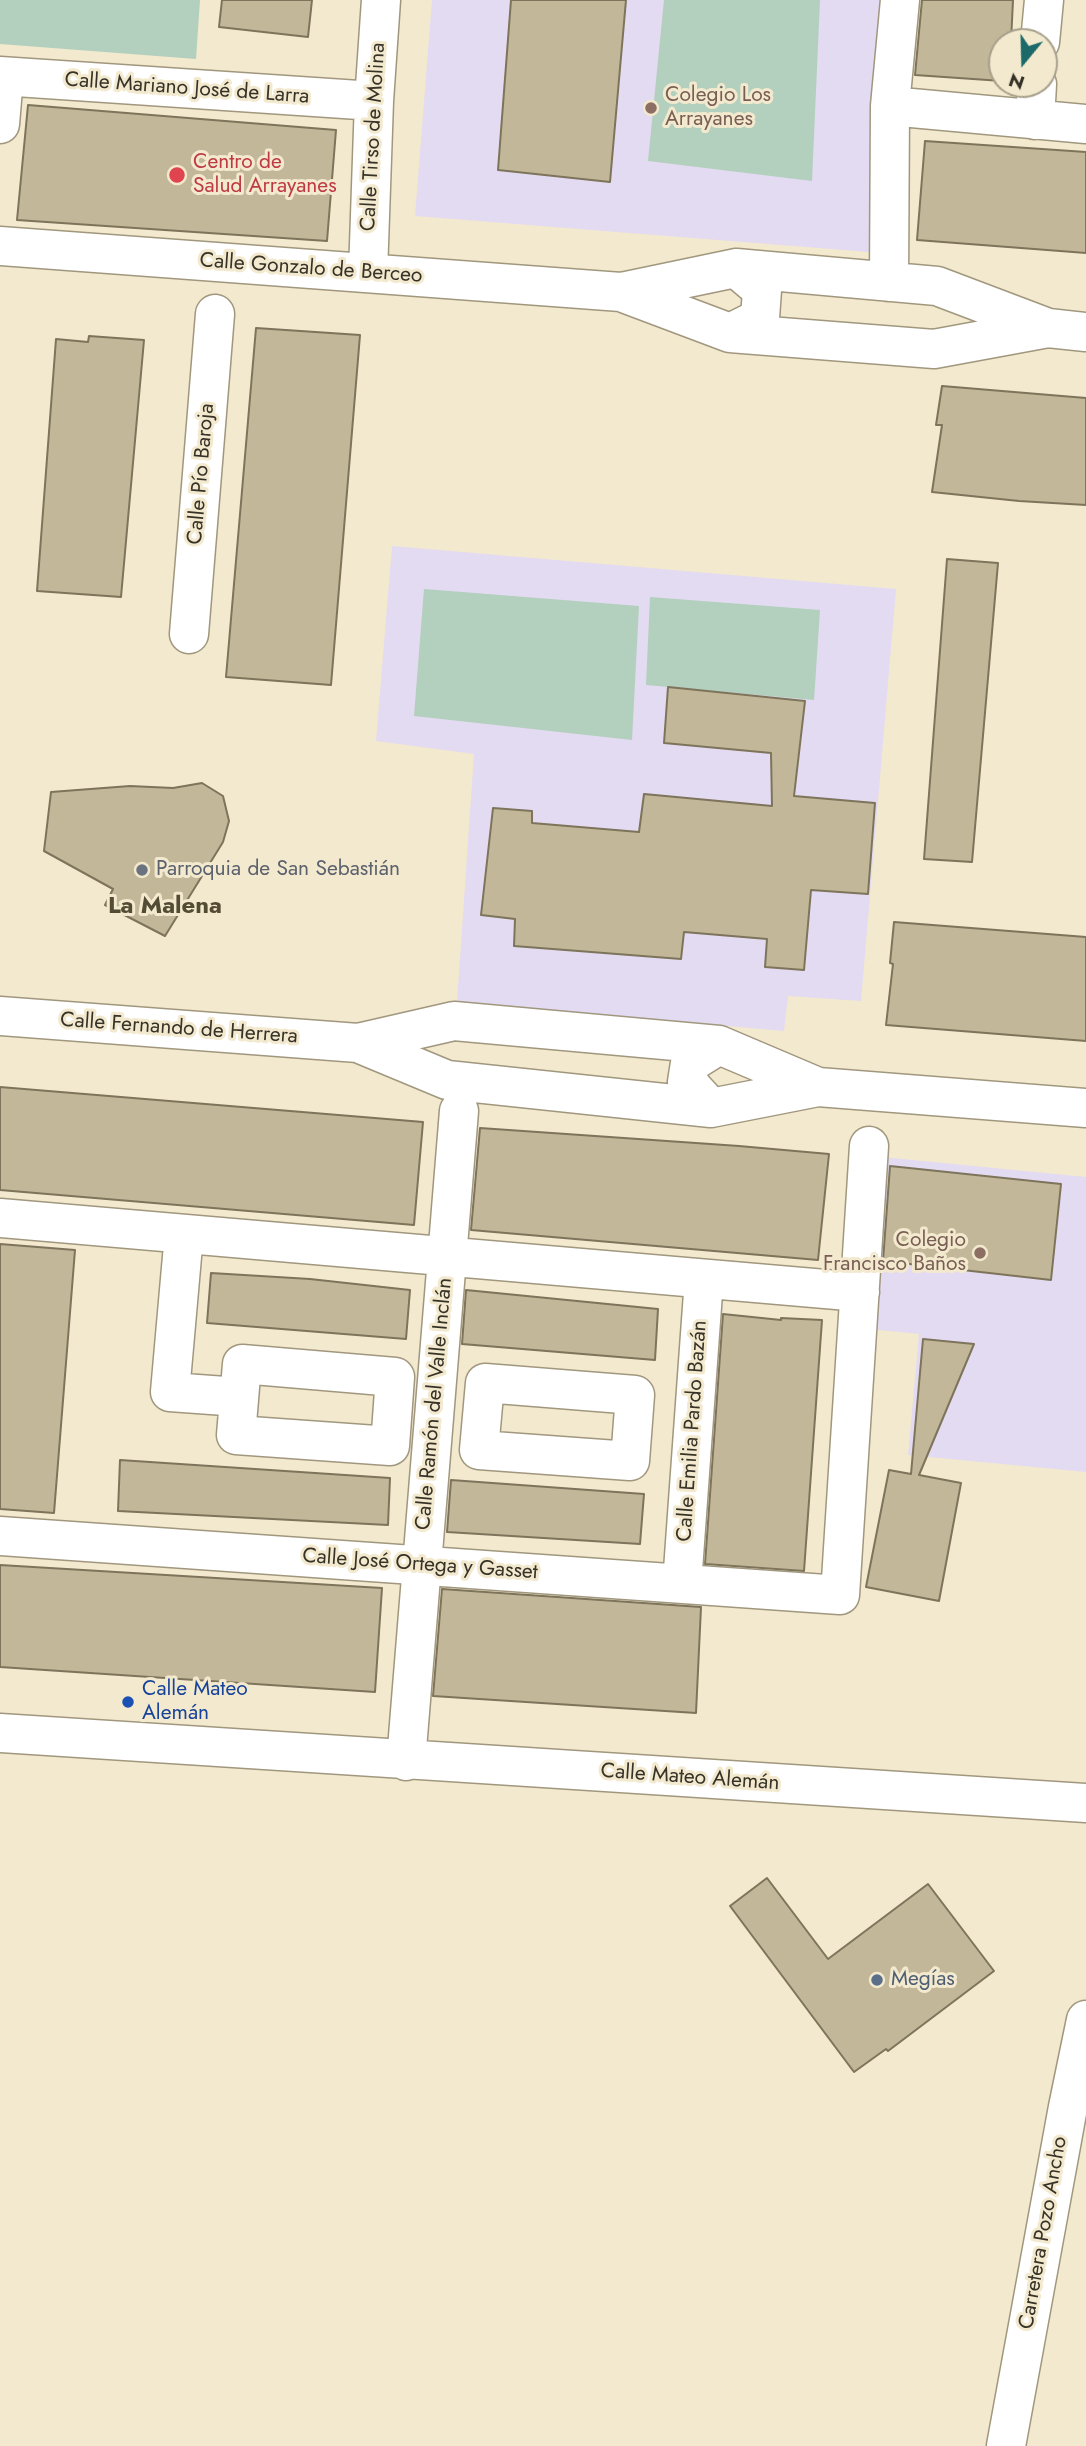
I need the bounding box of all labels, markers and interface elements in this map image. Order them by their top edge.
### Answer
north arrow [988,28,1058,98]
street label: Calle Tirso de Molina [356,42,392,232]
text: N [1005,66,1028,97]
street label: Calle Mariano José de Larra [64,68,310,110]
place label: Colegio Los Arrayanes [665,83,771,133]
marker: Colegio Los Arrayanes [643,100,659,116]
place label: Centro de Salud Arrayanes [193,150,337,200]
marker: Centro de Salud Arrayanes [167,165,187,185]
street label: Calle Gonzalo de Berceo [199,249,423,289]
street label: Calle Pío Baroja [183,402,221,546]
place label: Parroquia de San Sebastián [156,857,400,883]
marker: Parroquia de San Sebastián [134,862,150,878]
district label: La Malena [108,893,222,921]
street label: Calle Fernando de Herrera [59,1008,299,1050]
place label: Colegio Francisco Baños [823,1228,966,1278]
marker: Colegio Francisco Baños [972,1245,988,1261]
street label: Calle Ramón del Valle Inclán [411,1277,459,1531]
street label: Calle Emilia Pardo Bazán [673,1319,713,1543]
street label: Calle José Ortega y Gasset [301,1544,539,1586]
place label: Calle Mateo Alemán [142,1677,248,1727]
marker: Calle Mateo Alemán [120,1694,136,1710]
street label: Calle Mateo Alemán [600,1759,780,1797]
place label: Megías [891,1967,955,1993]
marker: Megías [869,1972,885,1988]
street label: Carretera Pozo Ancho [1015,2135,1073,2331]

